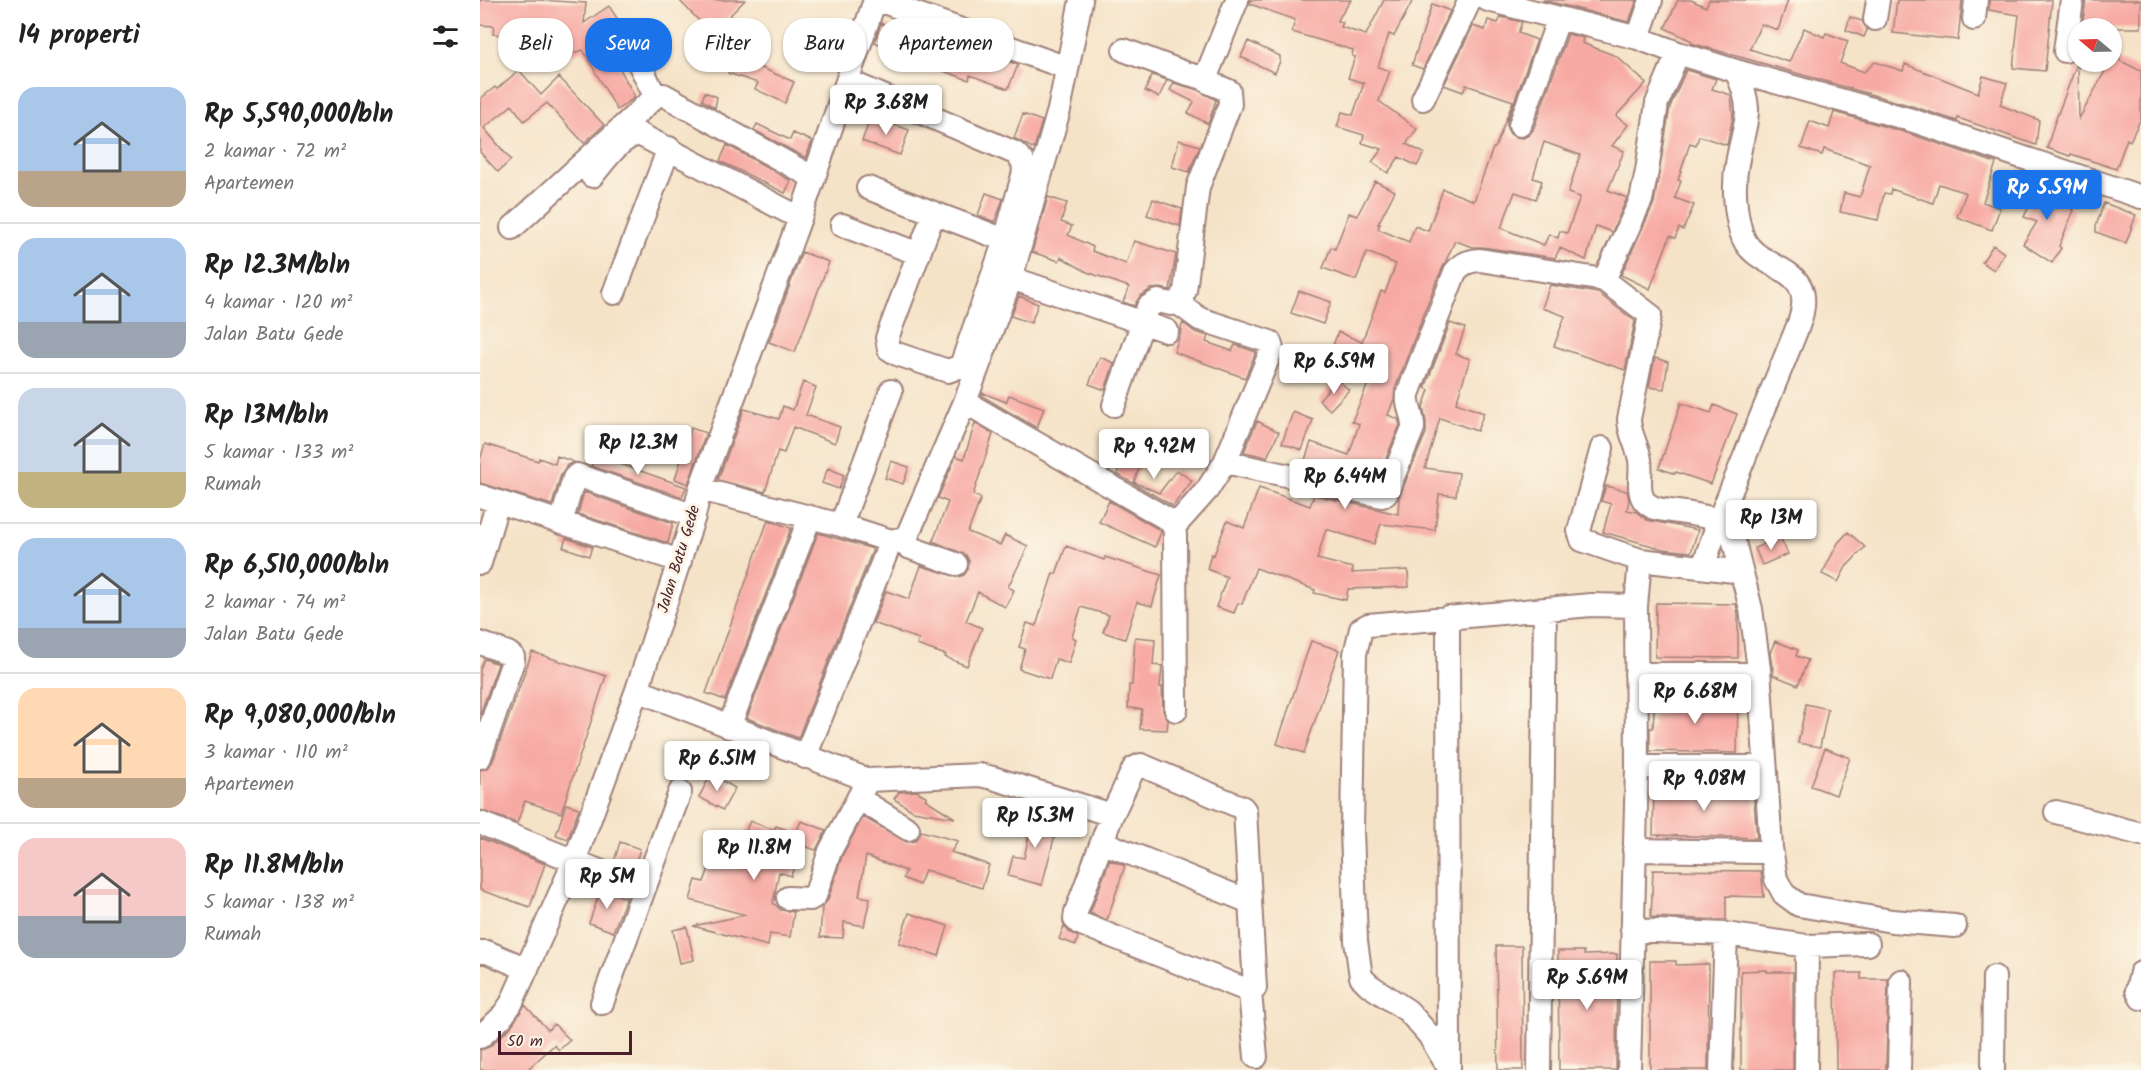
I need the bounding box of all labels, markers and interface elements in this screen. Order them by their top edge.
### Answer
text: 14 properti [18,15,140,57]
chip: Beli [498,18,573,72]
chip: Sewa [585,18,672,72]
chip: Filter [684,18,771,72]
chip: Baru [783,18,866,72]
chip: Apartemen [878,18,1014,72]
north arrow [2068,18,2122,72]
map controls [2068,18,2122,72]
icon: filters [429,20,462,53]
pin: Rp 3.68M [824,85,948,136]
text: Rp 3.68M [844,88,928,120]
text: Rp 5,590,000/bln [204,94,393,136]
icon: home [66,111,138,183]
text: 2 kamar · 72 m² [204,136,346,168]
text: Apartemen [204,168,294,200]
pin: Rp 5.59M [1985,170,2109,221]
text: Rp 5.59M [2007,173,2087,205]
text: Rp 12.3M/bln [204,245,350,287]
icon: home [66,262,138,334]
text: 4 kamar · 120 m² [204,287,353,319]
text: Jalan Batu Gede [204,319,343,351]
pin: Rp 6.59M [1272,344,1396,395]
text: Rp 6.59M [1293,347,1375,379]
text: Rp 13M/bln [204,395,329,437]
icon: home [66,412,138,484]
pin: Rp 12.3M [576,425,700,476]
text: Rp 12.3M [599,428,677,460]
pin: Rp 9.92M [1092,429,1216,480]
text: Rp 9.92M [1113,432,1195,464]
text: 5 kamar · 133 m² [204,437,353,469]
pin: Rp 6.44M [1283,459,1407,510]
text: Rp 6.44M [1304,462,1386,494]
text: Rumah [204,469,261,501]
pin: Rp 13M [1722,500,1820,551]
street label: Jalan Batu Gede [651,502,707,616]
text: Rp 13M [1740,503,1802,535]
text: Rp 6,510,000/bln [204,545,389,587]
icon: home [66,562,138,634]
text: 2 kamar · 74 m² [204,587,345,619]
text: Jalan Batu Gede [204,619,343,651]
pin: Rp 6.68M [1633,674,1757,725]
text: Rp 6.68M [1653,677,1737,709]
text: Rp 9,080,000/bln [204,695,396,737]
icon: home [66,712,138,784]
text: 3 kamar · 110 m² [204,737,348,769]
pin: Rp 6.51M [655,741,779,792]
text: Rp 6.51M [678,744,756,776]
pin: Rp 9.08M [1642,761,1766,812]
text: Rp 9.08M [1663,764,1745,796]
text: Apartemen [204,769,294,801]
pin: Rp 15.3M [973,798,1097,849]
text: Rp 15.3M [996,801,1074,833]
pin: Rp 11.8M [692,830,816,881]
text: Rp 11.8M [717,833,791,865]
text: Rp 11.8M/bln [204,845,344,887]
pin: Rp 5M [565,859,649,910]
icon: home [66,862,138,934]
text: Rp 5M [579,862,635,894]
text: 5 kamar · 138 m² [204,887,354,919]
text: Rumah [204,919,261,951]
pin: Rp 5.69M [1525,960,1649,1011]
text: Rp 5.69M [1546,963,1628,995]
scale bar [498,1028,632,1056]
text: 50 m [507,1029,543,1054]

